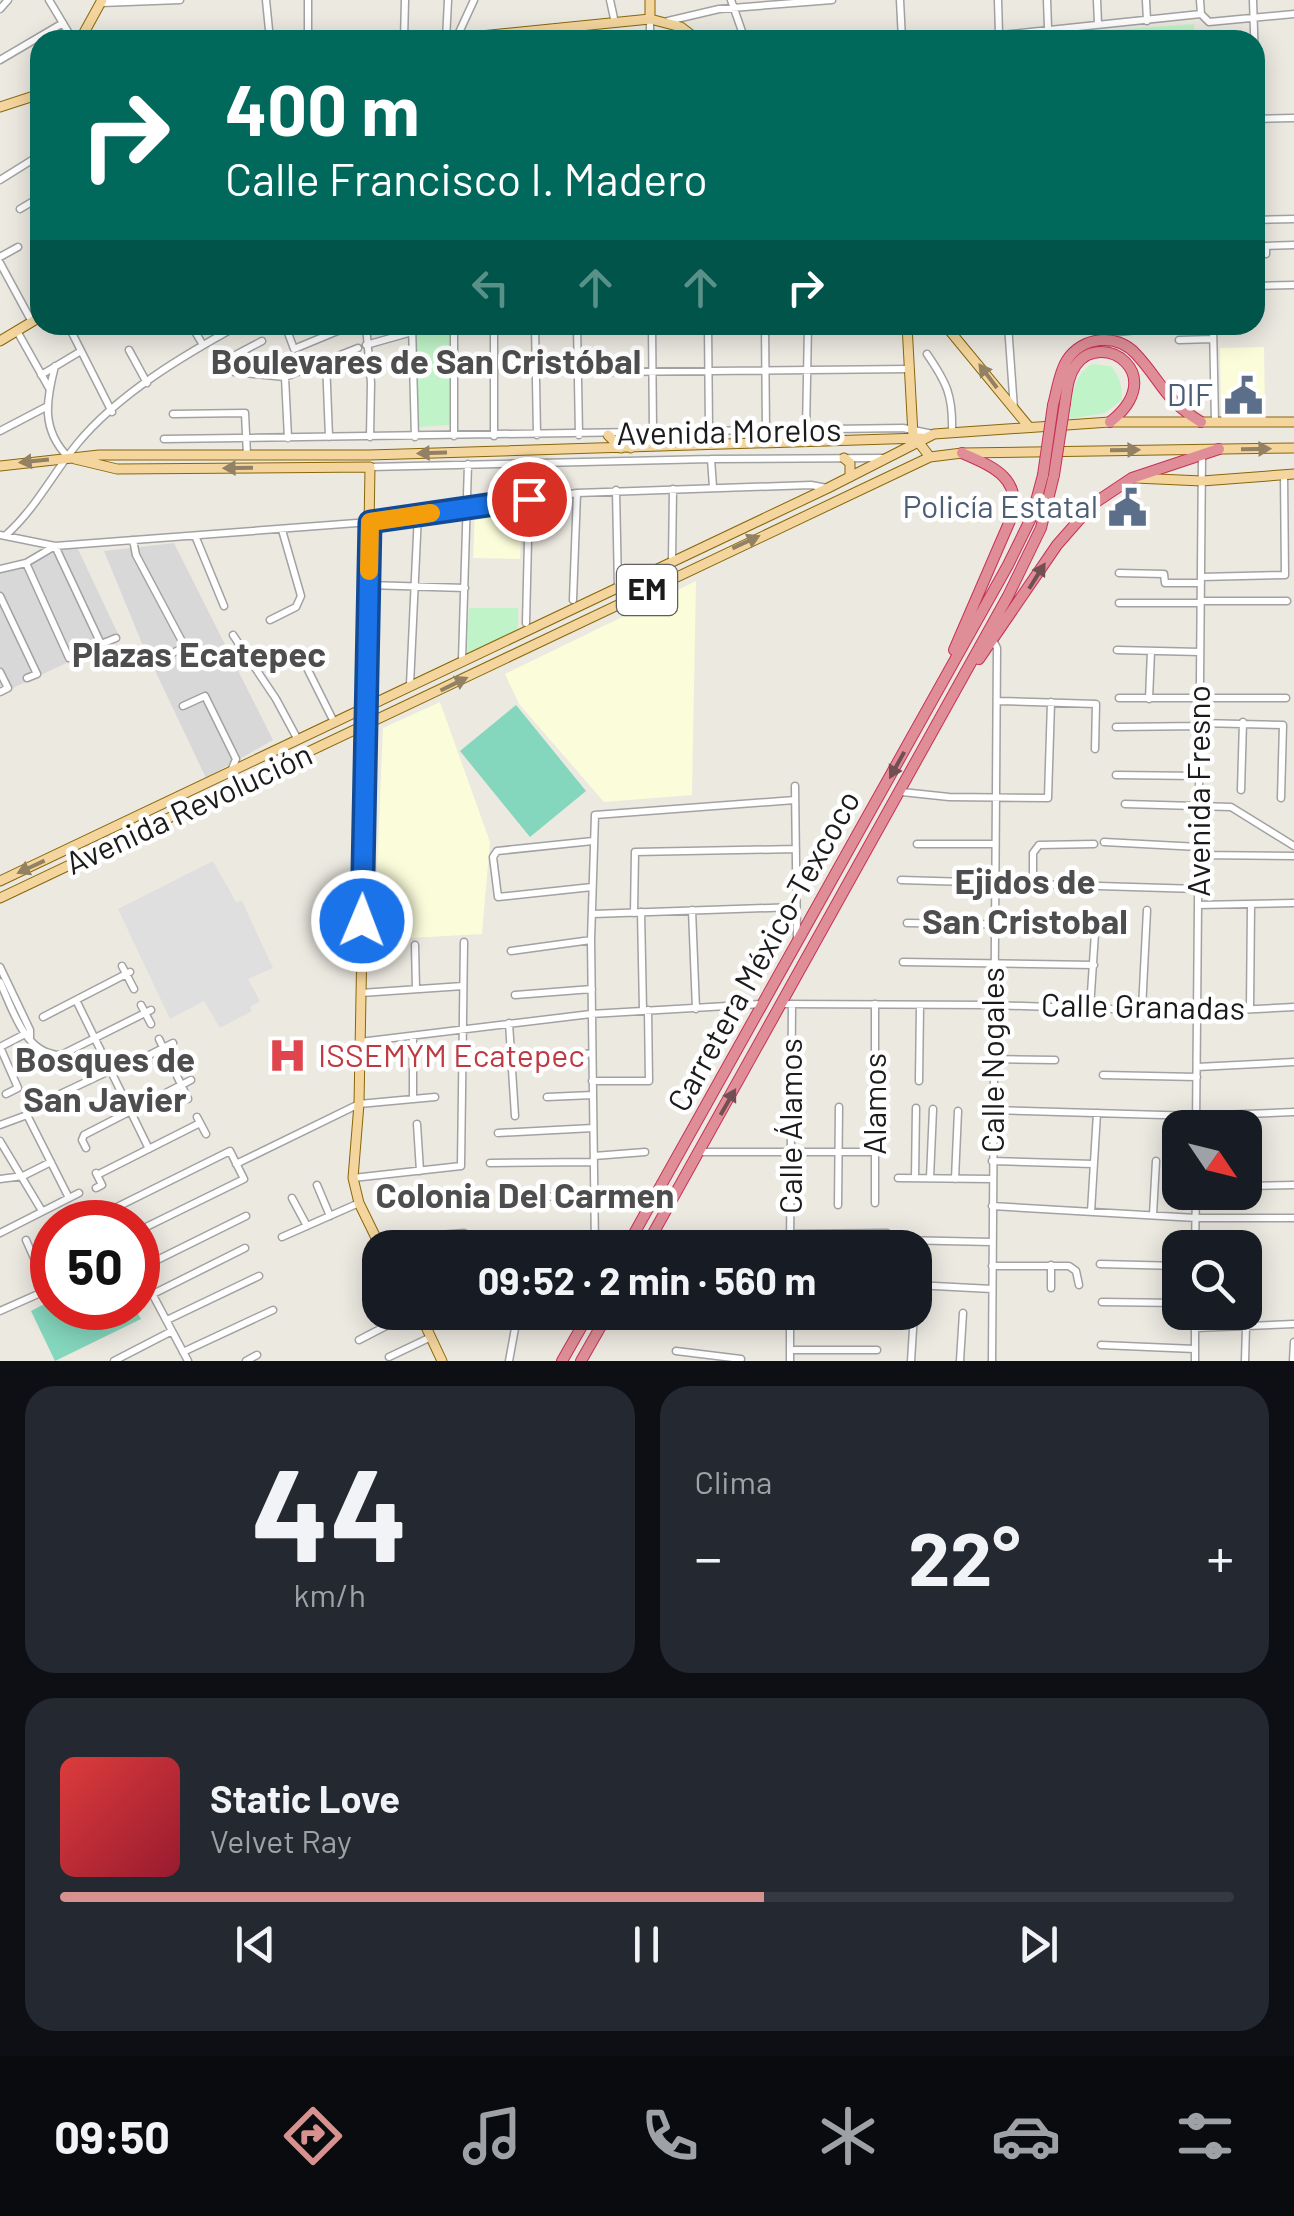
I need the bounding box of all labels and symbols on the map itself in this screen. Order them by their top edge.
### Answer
district label: Boulevares de San Cristóbal [211,339,641,381]
one-way arrow [977,363,998,389]
place label: DIF [1167,374,1213,412]
public building icon: DIF [1222,374,1264,416]
street label: Avenida Morelos [616,409,842,451]
one-way arrow [1241,440,1273,456]
one-way arrow [1109,442,1141,458]
one-way arrow [416,446,448,462]
one-way arrow [17,453,49,469]
pin [487,457,572,542]
one-way arrow [221,460,253,476]
place label: Policía Estatal [903,486,1098,524]
public building icon: Policía Estatal [1107,486,1149,528]
one-way arrow [732,534,761,551]
one-way arrow [1027,562,1045,590]
road number: EM [617,565,677,615]
district label: Plazas Ecatepec [72,632,326,674]
one-way arrow [439,675,468,692]
street label: Avenida Fresno [1178,685,1216,897]
street label: Avenida Revolución [59,733,318,881]
one-way arrow [888,751,906,779]
street label: Carretera México-Texcoco [658,783,866,1117]
one-way arrow [16,859,45,876]
district label: Ejidos de San Cristobal [922,859,1128,941]
position arrow [310,869,414,973]
street label: Calle Nogales [972,967,1010,1153]
street label: Calle Granadas [1041,984,1245,1026]
hospital icon: ISSEMYM Ecatepec [267,1035,309,1077]
place label: ISSEMYM Ecatepec [318,1035,585,1073]
district label: Bosques de San Javier [15,1037,195,1119]
street label: Calle Álamos [770,1038,808,1214]
street label: Alamos [854,1053,892,1155]
one-way arrow [719,1087,736,1116]
north arrow [1162,1110,1262,1210]
district label: Colonia Del Carmen [375,1173,675,1215]
speed limit sign: 50 [30,1200,160,1330]

